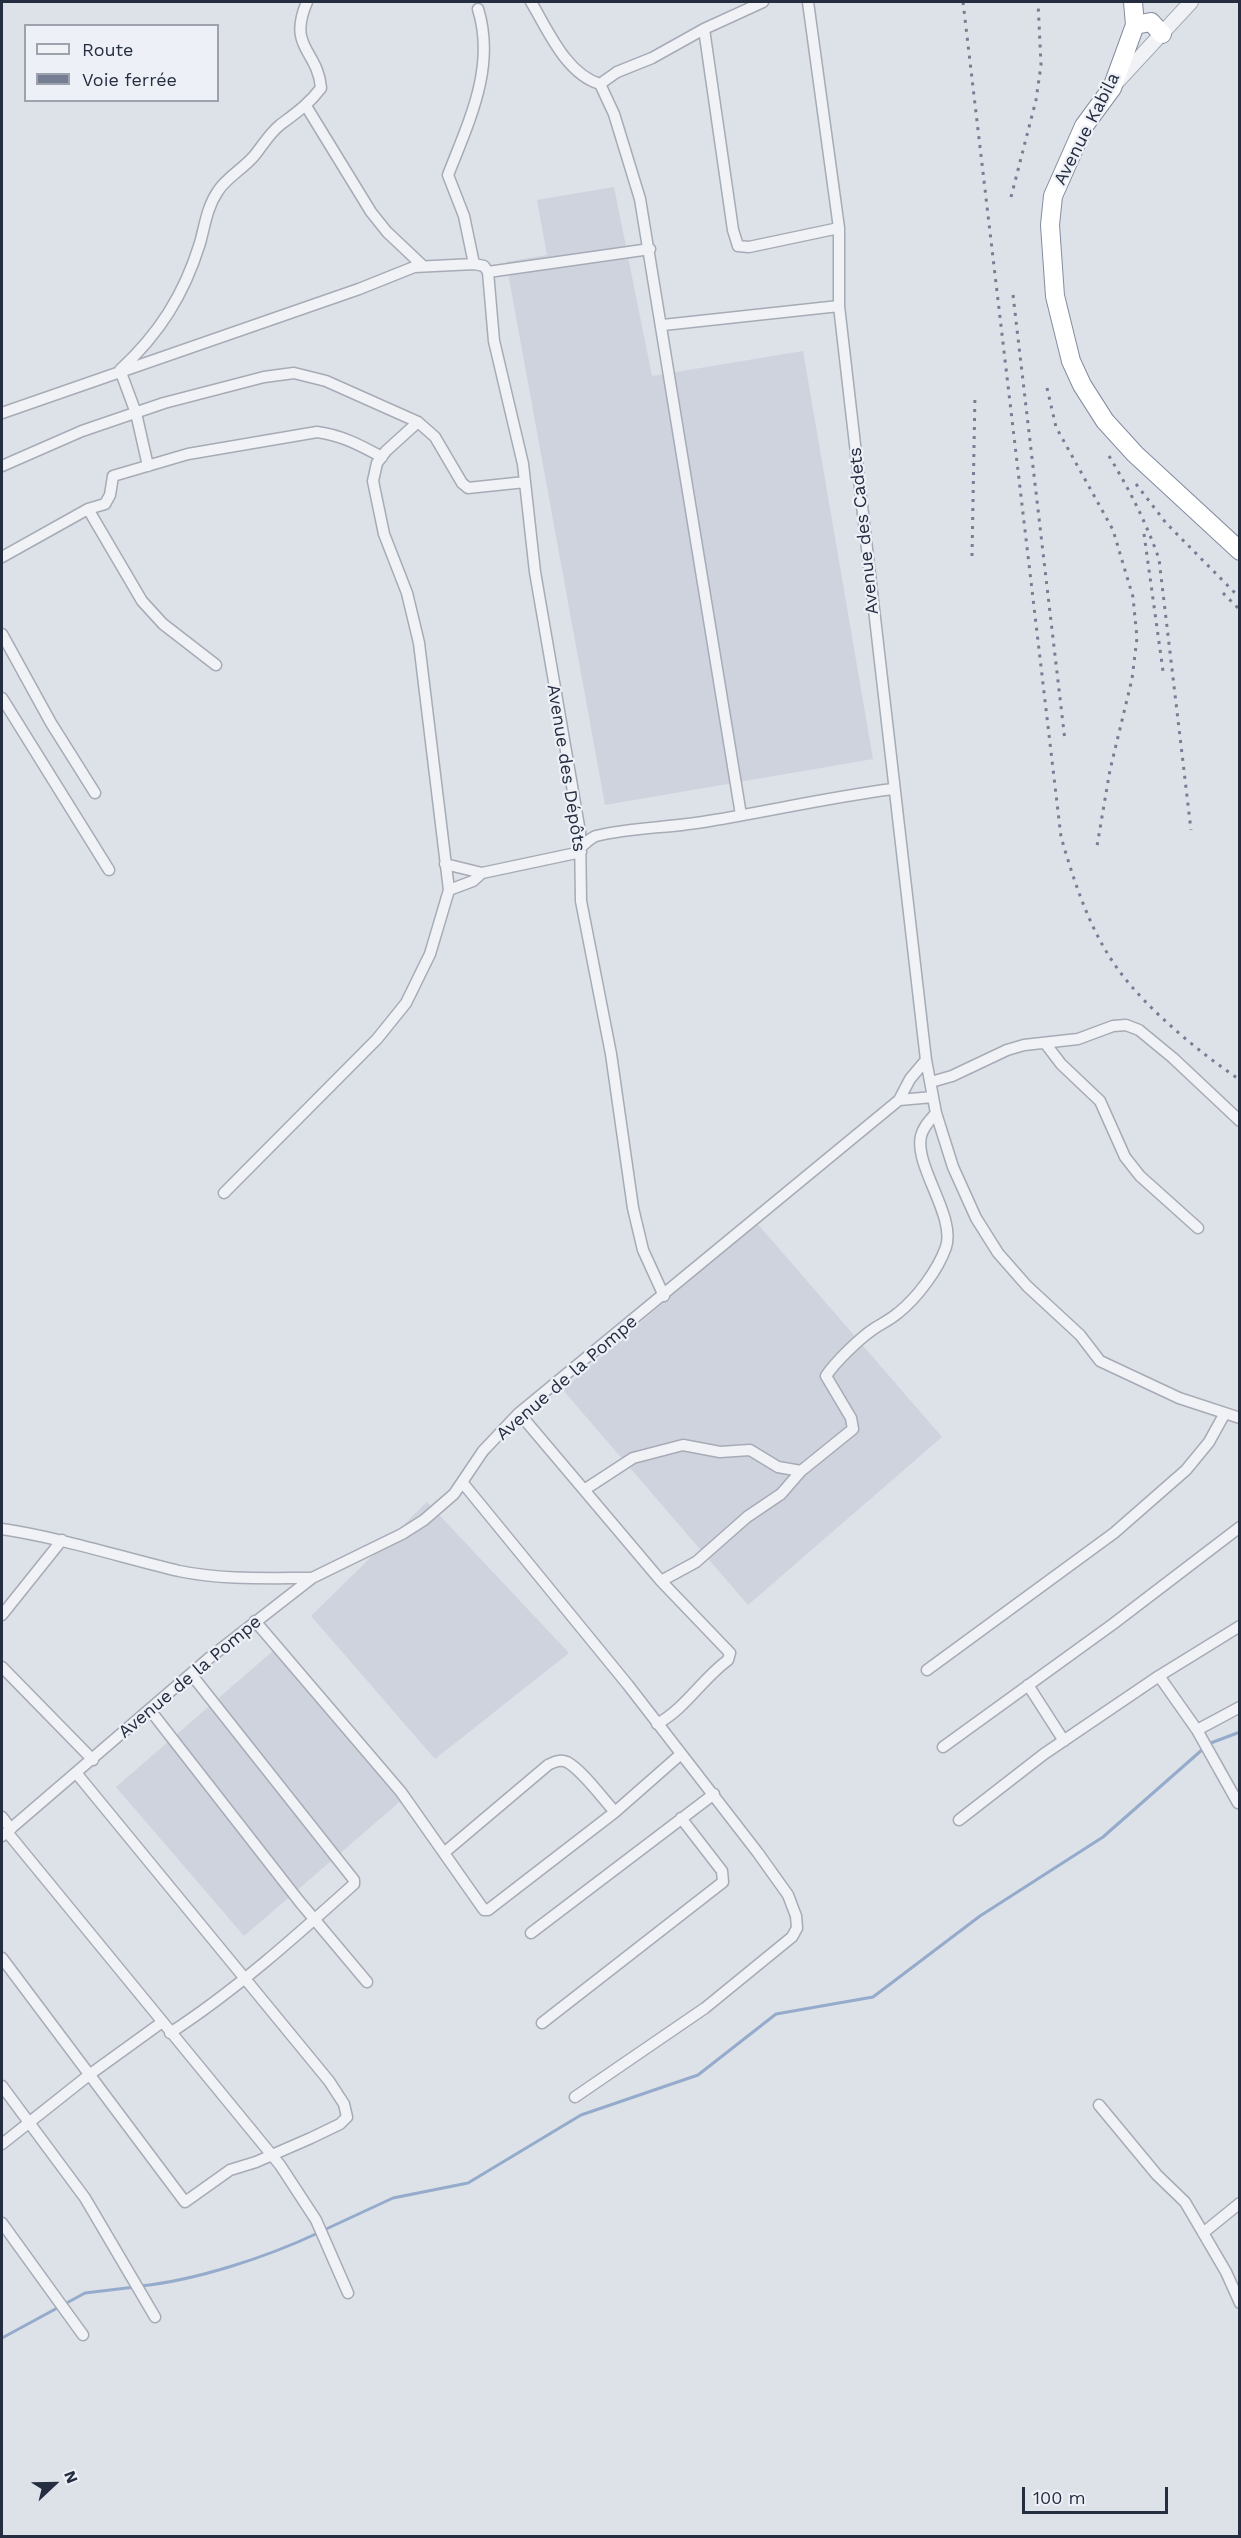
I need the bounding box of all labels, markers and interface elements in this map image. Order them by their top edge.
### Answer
legend [24,24,219,102]
text: Route [82,39,134,60]
text: Voie ferrée [82,69,177,90]
street label: Avenue Kabila [1049,69,1125,189]
street label: Avenue des Cadets [844,446,884,616]
street label: Avenue des Dépôts [542,683,590,853]
street label: Avenue de la Pompe [492,1311,642,1445]
street label: Avenue de la Pompe [114,1611,266,1743]
north arrow [24,2454,84,2514]
text: N [60,2468,82,2486]
scale bar [1025,2475,1170,2513]
text: 100 m [1033,2487,1086,2508]

